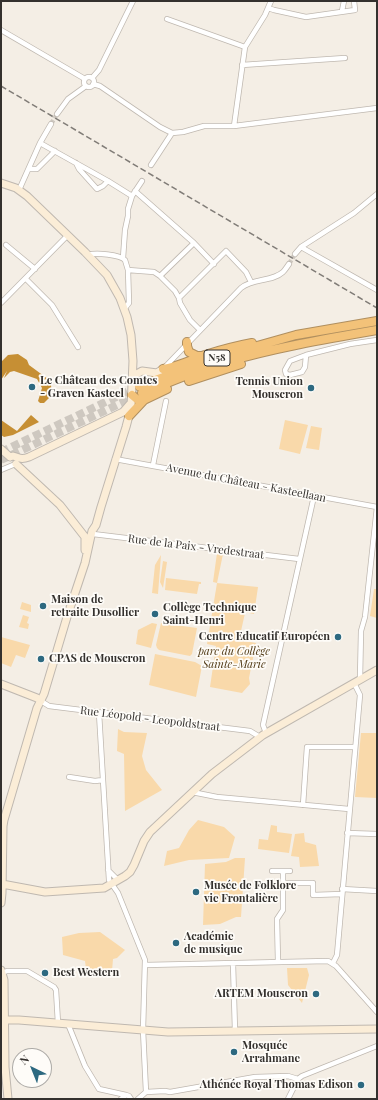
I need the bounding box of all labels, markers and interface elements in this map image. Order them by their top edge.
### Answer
road number: N58 [204,350,230,366]
place label: Le Château des Comtes - Graven Kasteel [40,374,157,400]
place label: Tennis Union Mouscron [235,375,303,401]
marker: Le Château des Comtes - Graven Kasteel [27,382,37,392]
marker: Tennis Union Mouscron [306,383,316,393]
street label: Avenue du Château - Kasteellaan [165,461,327,505]
street label: Rue de la Paix - Vredestraat [127,532,265,562]
place label: Maison de retraite Dusollier [51,593,139,619]
marker: Maison de retraite Dusollier [38,601,48,611]
place label: Collège Technique Saint-Henri [163,601,257,627]
marker: Collège Technique Saint-Henri [150,609,160,619]
place label: Centre Educatif Européen [199,630,330,644]
marker: Centre Educatif Européen [333,632,343,642]
park label: parc du Collège Sainte-Marie [198,645,270,671]
place label: CPAS de Mouscron [49,652,146,666]
marker: CPAS de Mouscron [36,654,46,664]
street label: Rue Léopold - Leopoldstraat [79,704,221,734]
place label: Musée de Folklore vie Frontalière [204,879,296,905]
marker: Musée de Folklore vie Frontalière [191,887,201,897]
place label: Académie de musique [184,930,242,956]
marker: Académie de musique [171,938,181,948]
place label: Best Western [53,966,119,980]
marker: Best Western [40,968,50,978]
place label: ARTEM Mouscron [215,987,308,1001]
marker: ARTEM Mouscron [311,989,321,999]
place label: Mosquée Arrahmane [242,1039,300,1065]
marker: Mosquée Arrahmane [229,1047,239,1057]
north arrow [12,1048,52,1088]
text: N [16,1051,32,1068]
place label: Athénée Royal Thomas Edison [200,1078,353,1092]
marker: Athénée Royal Thomas Edison [356,1080,366,1090]

